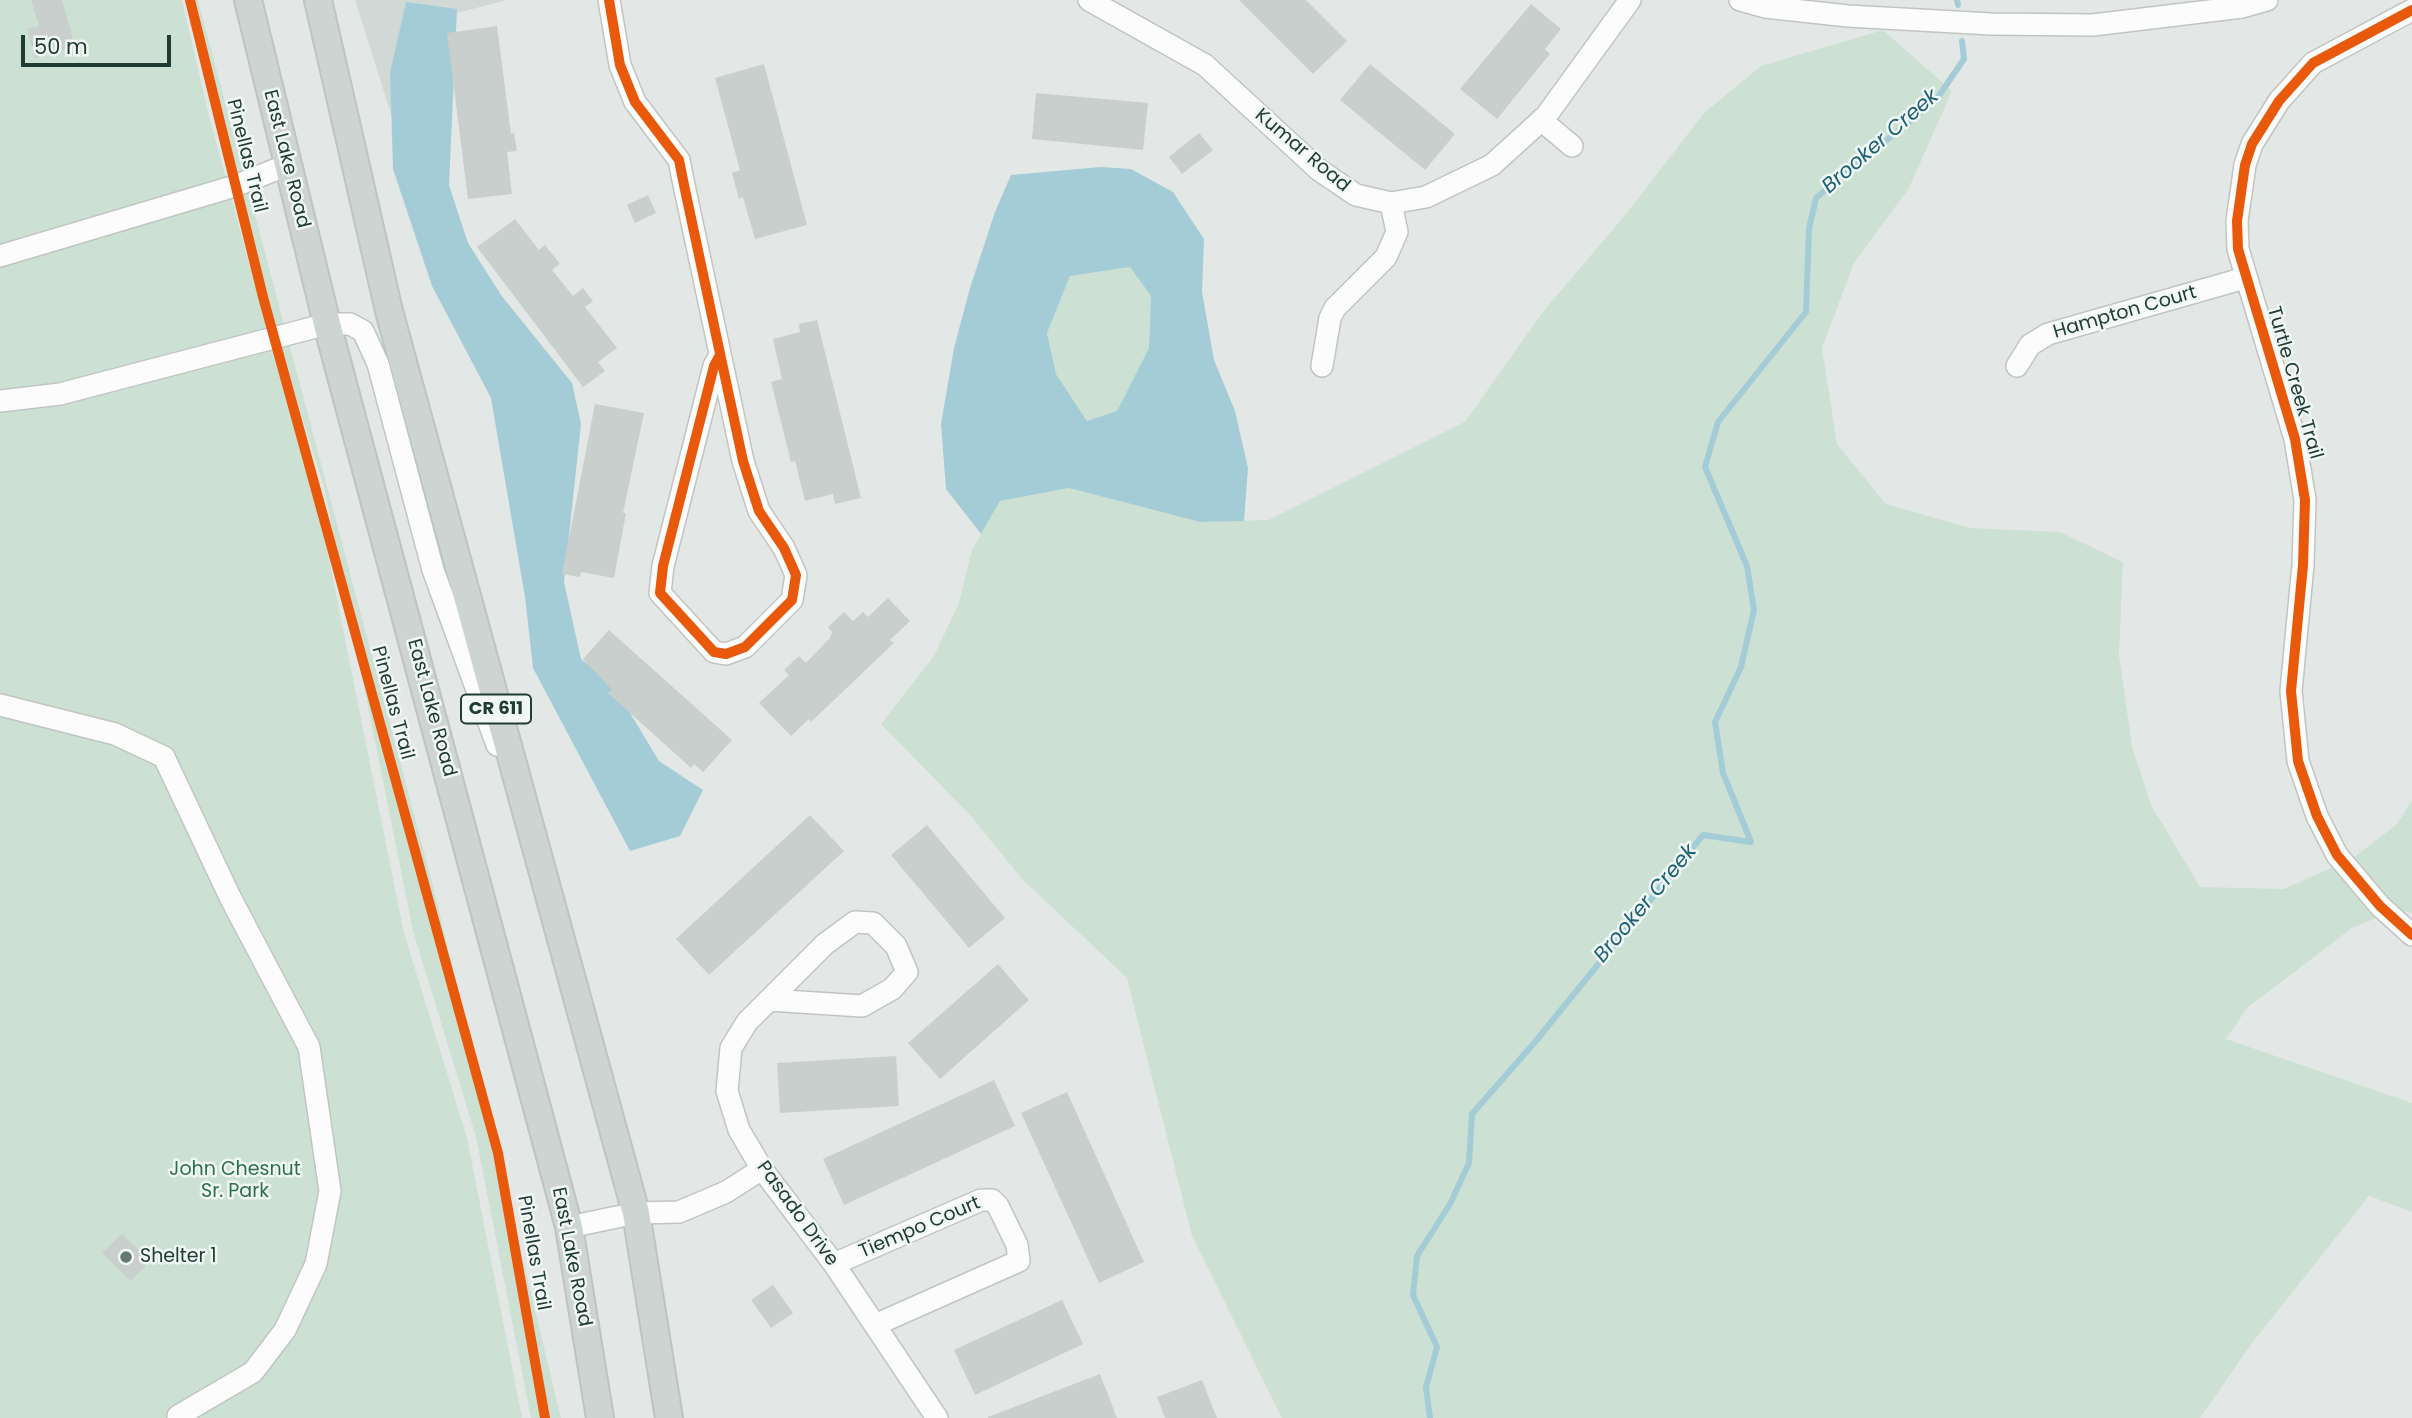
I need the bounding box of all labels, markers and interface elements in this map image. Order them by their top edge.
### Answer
scale bar [24,21,175,65]
text: 50 m [34,32,88,61]
water label: Brooker Creek [1817,84,1945,200]
street label: East Lake Road [258,88,314,230]
street label: Pinellas Trail [221,97,271,215]
street label: Kumar Road [1250,104,1354,198]
street label: Hampton Court [2051,282,2199,344]
street label: Turtle Creek Trail [2261,304,2327,462]
street label: East Lake Road [402,637,460,779]
street label: Pinellas Trail [366,644,418,762]
road number: CR 611 [461,694,531,724]
water label: Brooker Creek [1589,840,1703,968]
street label: Pasado Drive [751,1157,843,1271]
park label: John Chesnut Sr. Park [169,1159,301,1203]
street label: East Lake Road [546,1185,596,1329]
street label: Tiempo Court [856,1192,984,1264]
street label: Pinellas Trail [512,1194,554,1312]
place label: Shelter 1 [140,1246,217,1268]
marker: Shelter 1 [118,1249,134,1265]

